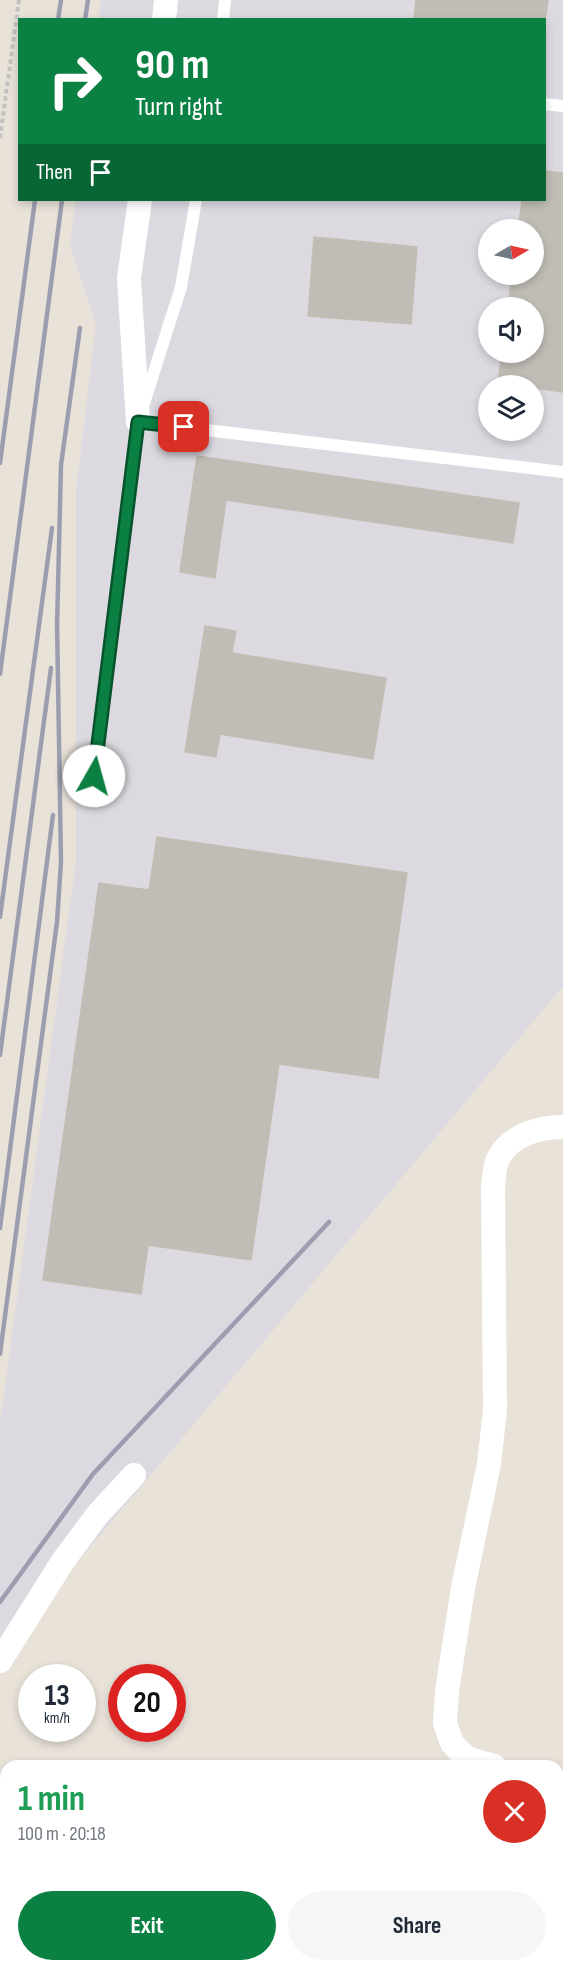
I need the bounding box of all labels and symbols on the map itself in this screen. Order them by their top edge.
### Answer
north arrow [478,219,544,285]
pin [158,401,209,452]
position arrow [62,744,126,808]
speed limit sign: 20 [108,1664,186,1742]

